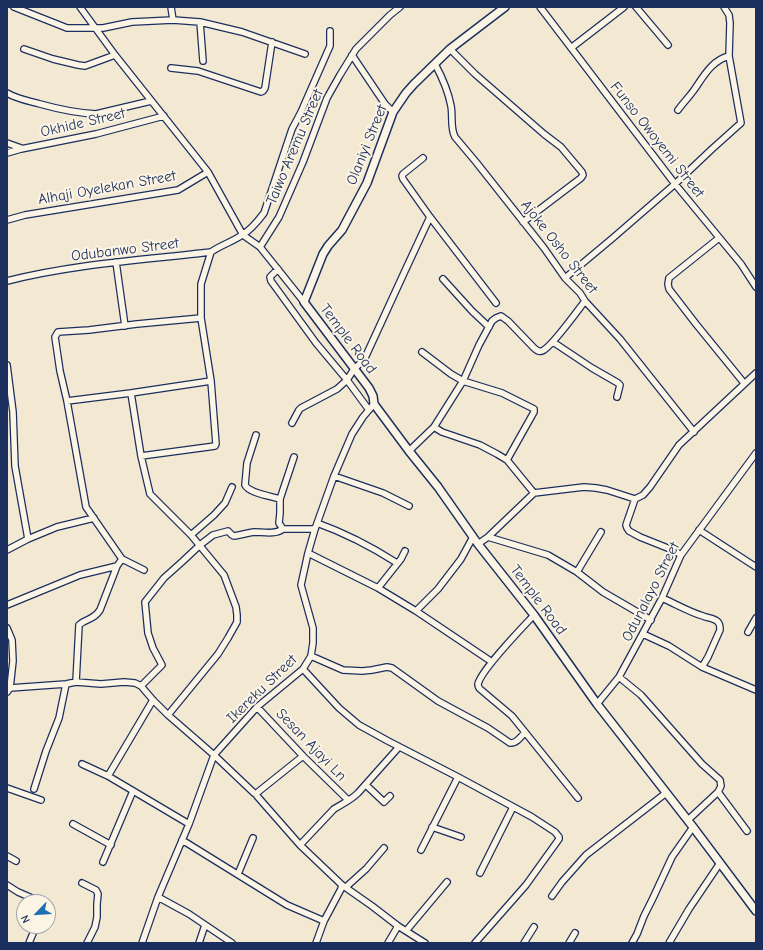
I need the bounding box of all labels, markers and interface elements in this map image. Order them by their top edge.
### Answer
street label: Funso Owoyemi Street [606,78,708,202]
street label: Taiwo Aremu Street [263,87,327,207]
street label: Olaniyi Street [343,102,391,188]
street label: Okhide Street [39,105,127,141]
street label: Alhaji Oyelekan Street [37,167,177,209]
street label: Ajoke Osho Street [517,197,601,297]
street label: Odubanwo Street [70,234,180,266]
street label: Temple Road [316,301,380,377]
street label: Odunalayo Street [618,539,684,645]
street label: Temple Road [506,562,570,638]
street label: Ikereku Street [223,651,301,727]
street label: Sesan Ajayi Ln [272,705,350,785]
north arrow [16,894,56,934]
text: N [18,913,33,925]

